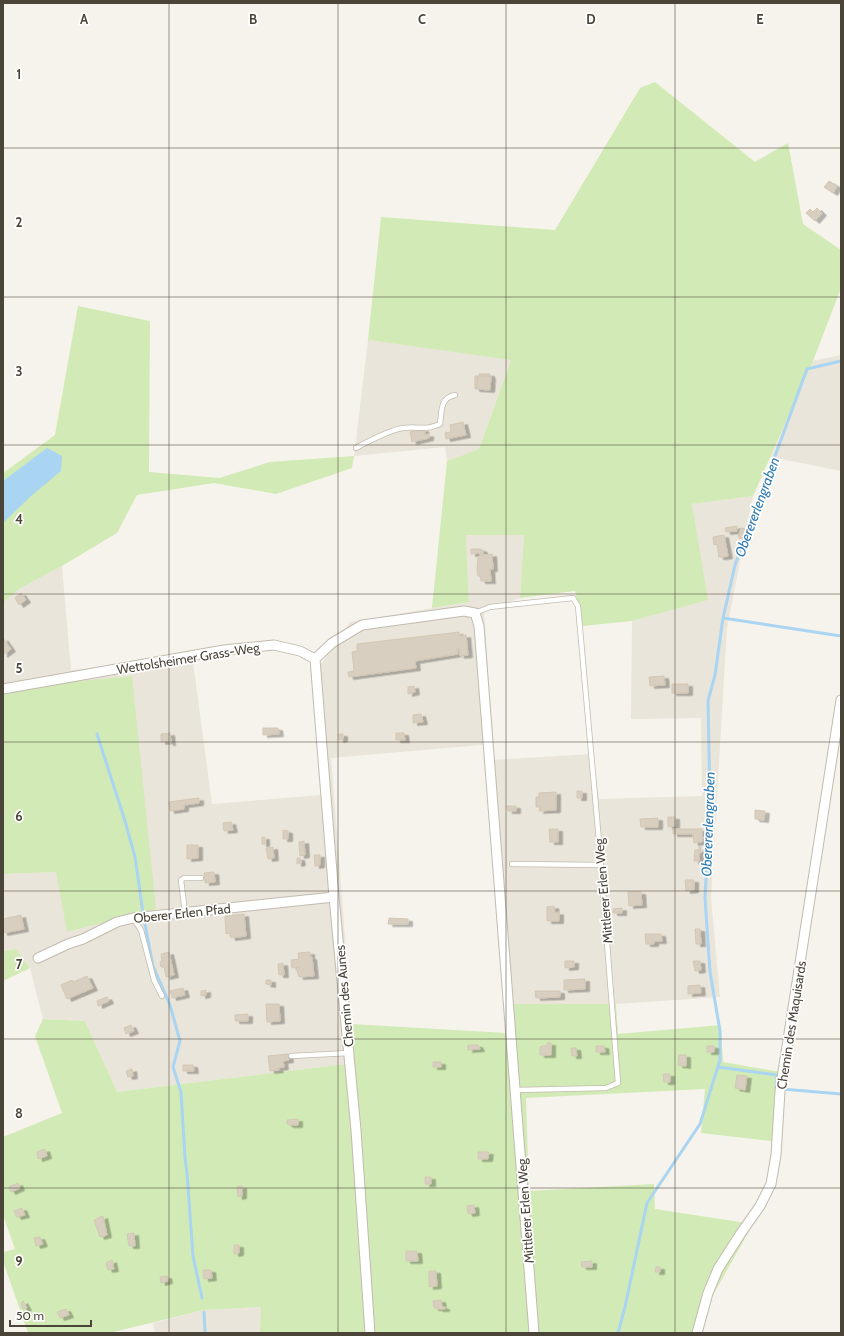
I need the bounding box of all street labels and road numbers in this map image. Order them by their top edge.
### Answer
street label: Wettolsheimer Grass-Weg [115,639,261,677]
street label: Mittlerer Erlen Weg [590,837,616,944]
street label: Oberer Erlen Pfad [133,900,231,926]
street label: Chemin des Aunes [332,944,356,1048]
street label: Chemin des Maquisards [773,959,809,1090]
street label: Mittlerer Erlen Weg [513,1157,537,1264]

